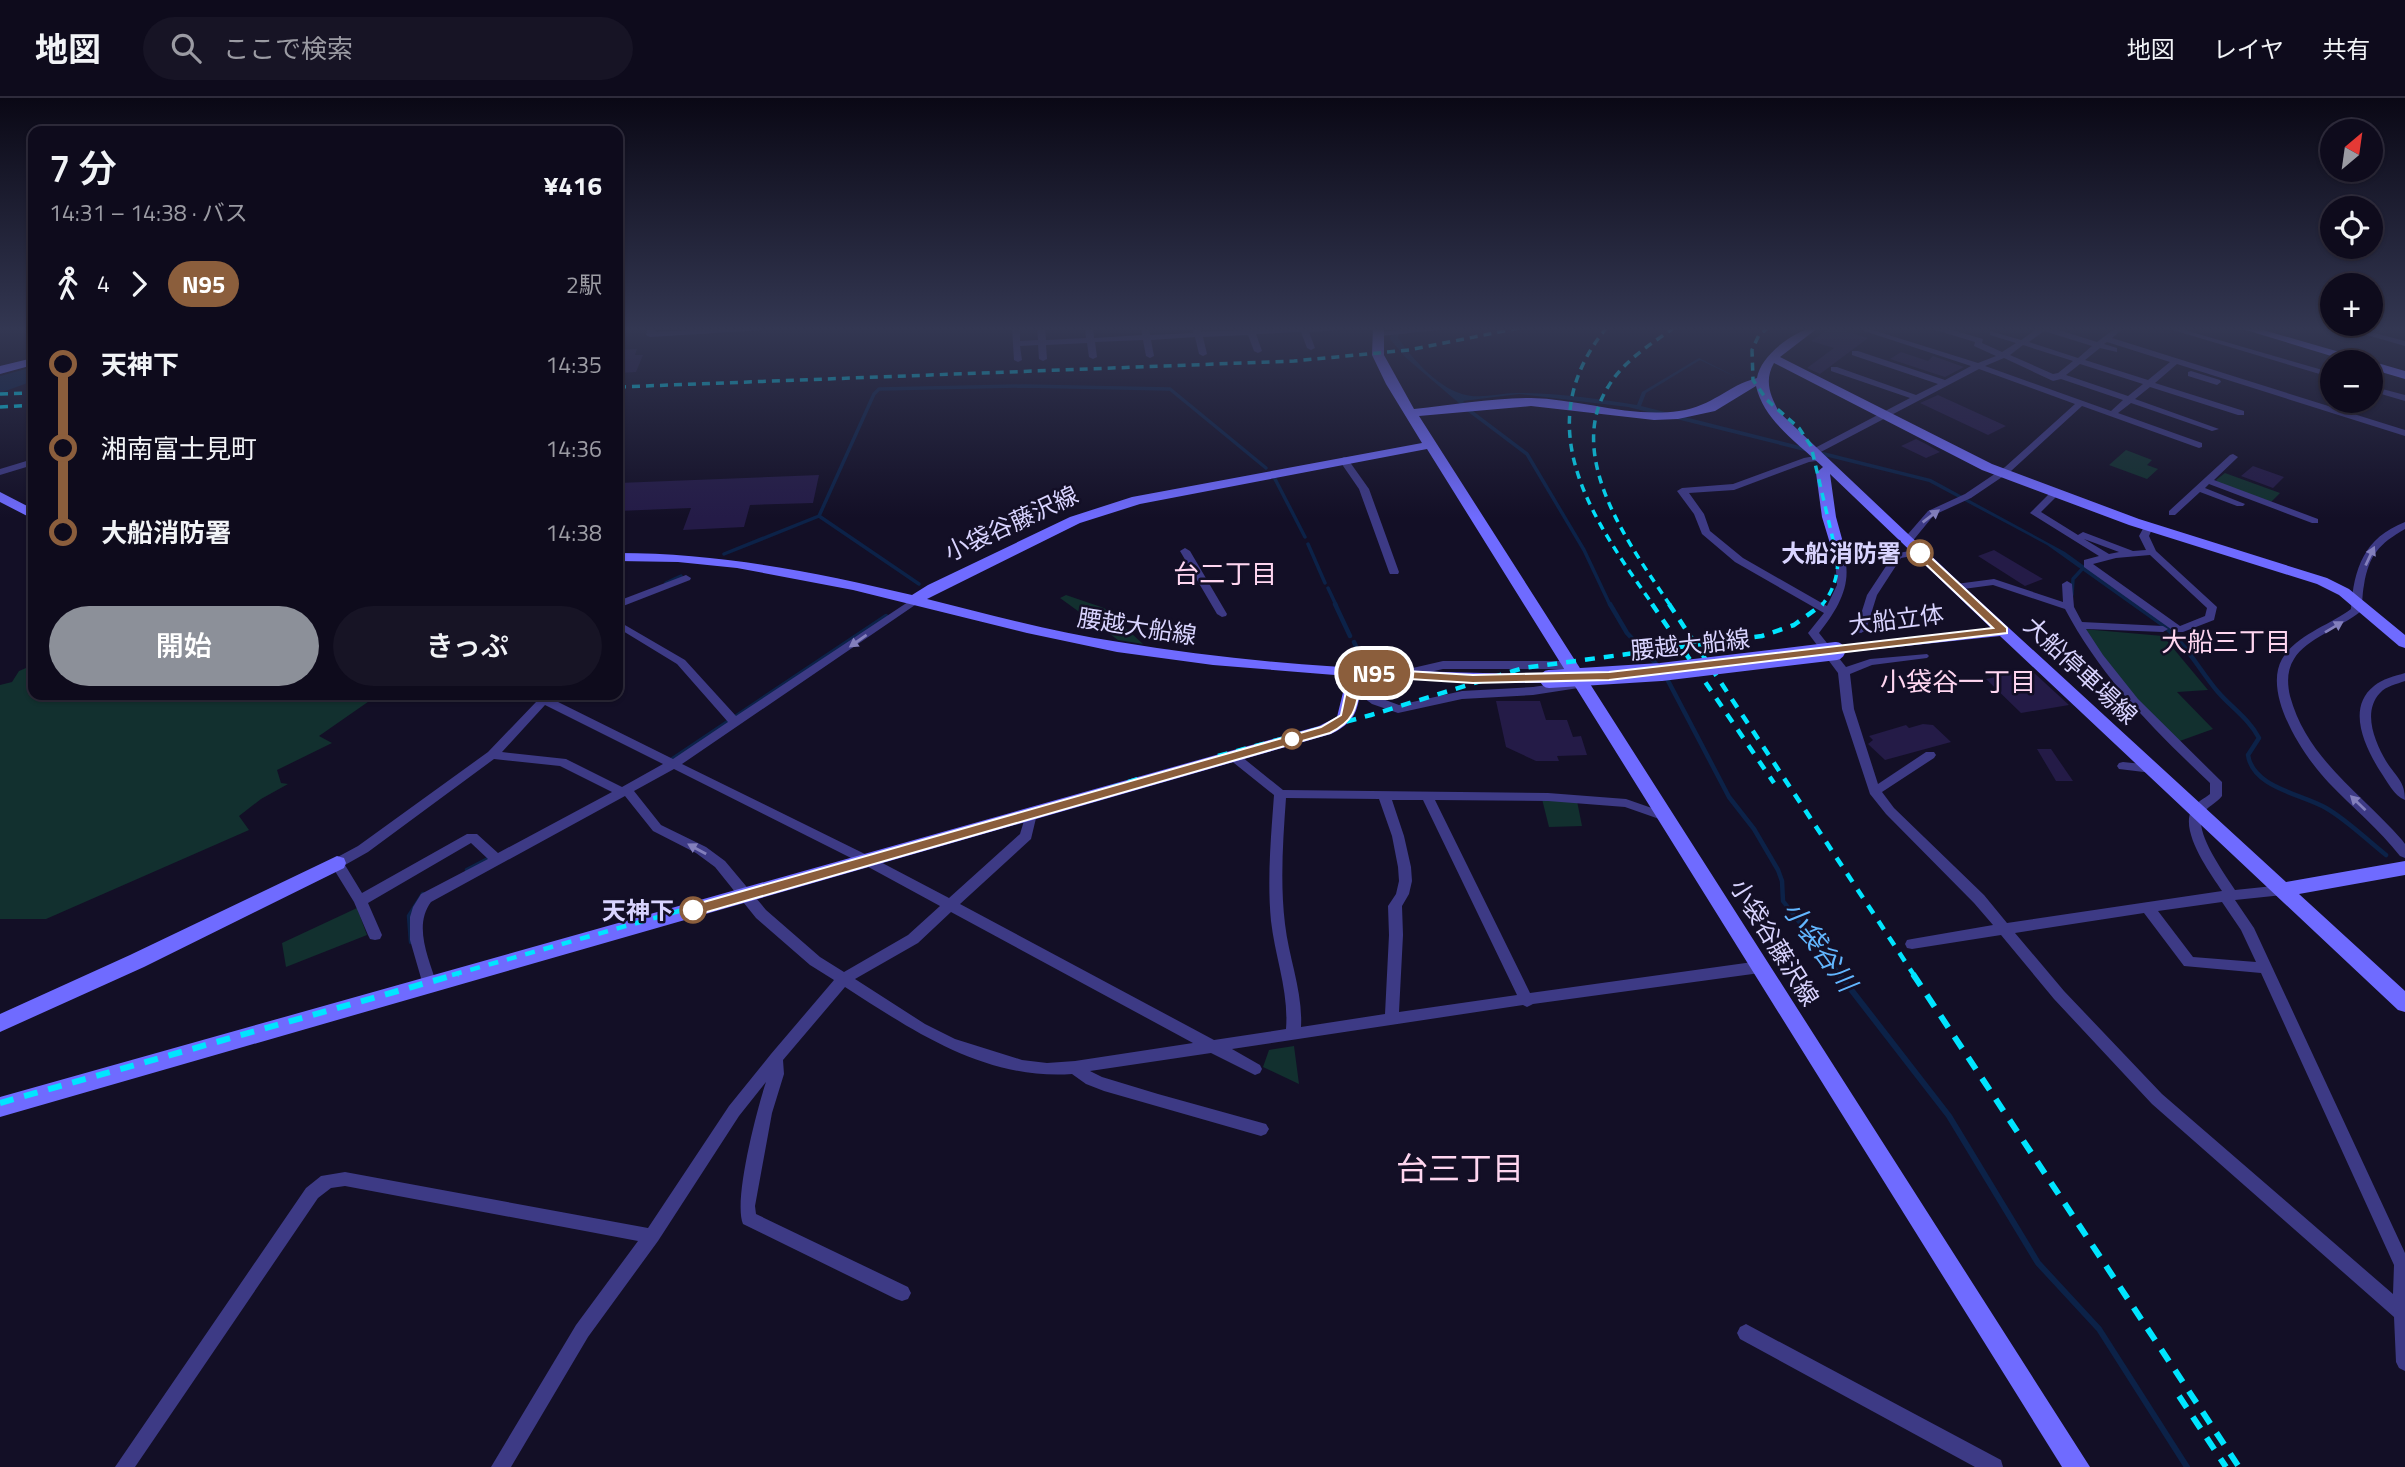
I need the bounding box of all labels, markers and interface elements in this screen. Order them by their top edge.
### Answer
search box [143,17,633,80]
text: 地図 [35,24,101,74]
icon: search [167,29,205,67]
text: ここで検索 [223,29,353,68]
text: 地図 [2127,31,2175,67]
text: レイヤ [2213,31,2284,67]
text: 共有 [2322,31,2370,67]
north arrow [2320,119,2384,182]
map controls [2320,119,2383,413]
text: 7 分 [49,139,117,197]
text: ¥416 [544,166,602,205]
text: 14:31 – 14:38 · バス [49,195,248,230]
button: locate [2320,196,2383,259]
icon: walk [49,265,87,303]
icon: forward [120,265,158,303]
text: 4 [97,266,110,301]
text: N95 [182,266,225,302]
text: 2駅 [566,267,602,302]
button: + [2320,273,2383,336]
text: 天神下 [101,345,179,384]
text: 14:35 [545,347,602,382]
button: − [2320,350,2383,413]
text: 湘南富士見町 [101,429,257,468]
text: 14:36 [545,431,602,466]
street label: 小袋谷藤沢線 [938,476,1084,570]
one-way arrow [1922,509,1940,523]
text: 大船消防署 [101,513,231,552]
text: 14:38 [545,515,602,550]
place label: 大船消防署 [1781,535,1901,571]
marker: 大船消防署 [1907,540,1933,566]
one-way arrow [2364,546,2376,566]
district label: 台二丁目 [1173,554,1277,593]
street label: 大船立体 [1846,595,1946,643]
street label: 腰越大船線 [1075,599,1199,653]
button: 開始 [49,606,319,686]
button: きっぷ [333,606,602,686]
street label: 大船停車場線 [2016,608,2146,732]
street label: 腰越大船線 [1628,620,1752,668]
one-way arrow [2324,621,2343,633]
district label: 大船三丁目 [2161,622,2291,661]
one-way arrow [849,634,867,648]
line badge: N95 [1334,650,1414,696]
text: N95 [1352,655,1396,691]
district label: 小袋谷一丁目 [1880,662,2036,701]
unlabelled marker [1282,729,1302,749]
one-way arrow [2350,796,2367,812]
one-way arrow [688,843,707,855]
street label: 小袋谷藤沢線 [1722,871,1828,1013]
place label: 天神下 [602,892,674,928]
water label: 小袋谷川 [1774,892,1868,1002]
marker: 天神下 [680,897,706,923]
district label: 台三丁目 [1396,1144,1524,1192]

